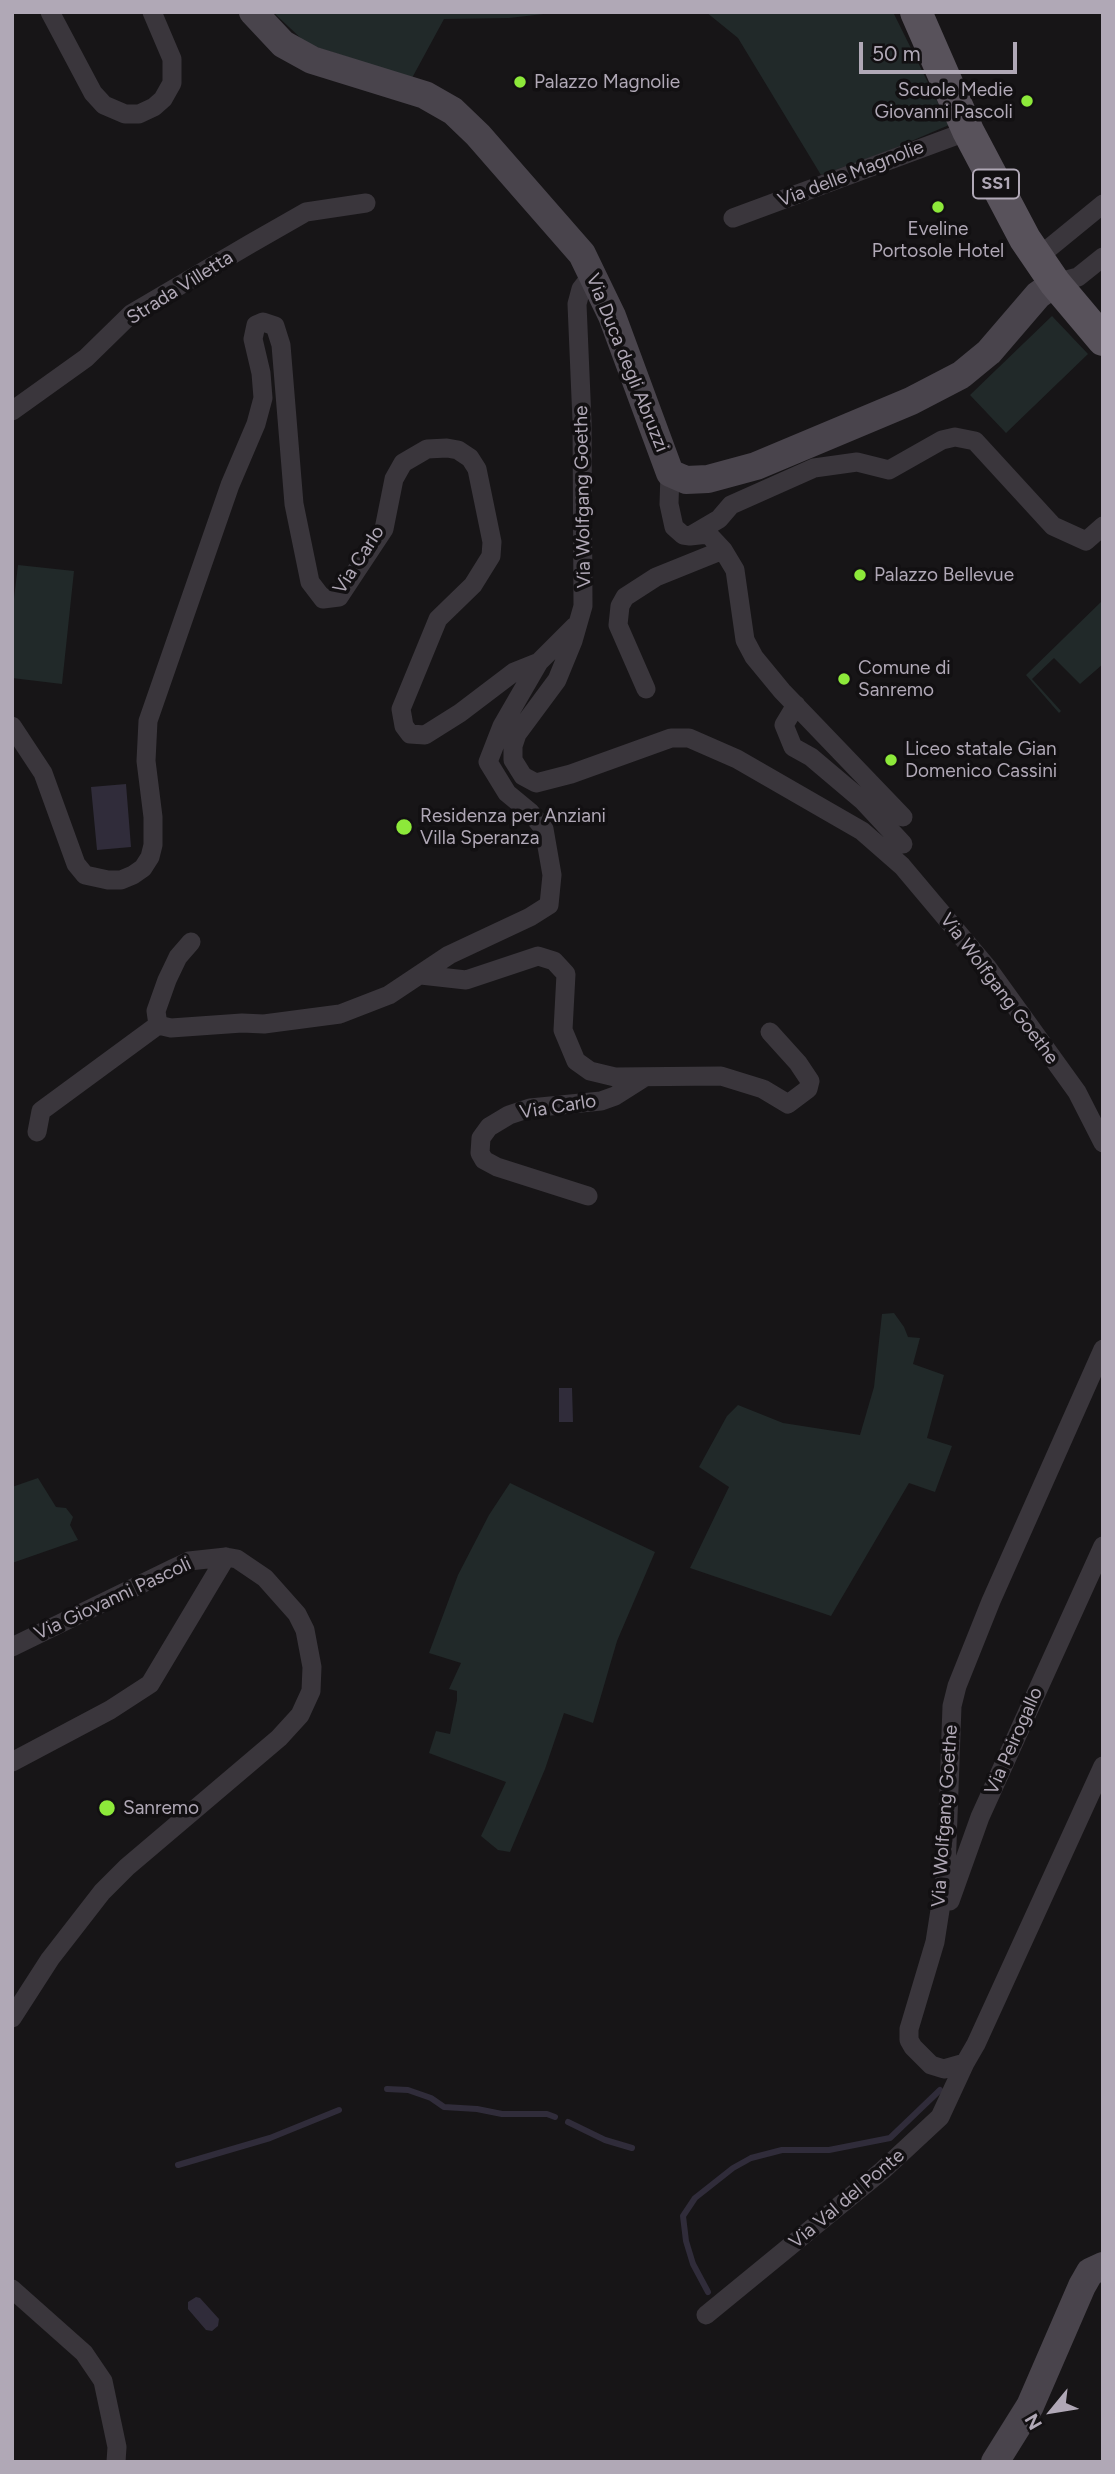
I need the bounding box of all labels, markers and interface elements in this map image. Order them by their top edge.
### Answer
scale bar [863,28,1020,72]
text: 50 m [872,41,921,66]
place label: Palazzo Magnolie [534,71,680,93]
marker: Palazzo Magnolie [512,74,528,90]
place label: Scuole Medie Giovanni Pascoli [874,79,1013,123]
marker: Scuole Medie Giovanni Pascoli [1019,93,1035,109]
street label: Via delle Magnolie [775,136,927,212]
road number: SS1 [973,169,1019,198]
marker: Eveline Portosole Hotel [930,199,946,215]
place label: Eveline Portosole Hotel [872,218,1004,262]
street label: Strada Villetta [123,246,237,330]
street label: Via Duca degli Abruzzi [581,270,673,456]
street label: Via Wolfgang Goethe [570,405,596,589]
street label: Via Carlo [328,522,390,598]
place label: Palazzo Bellevue [874,564,1014,586]
marker: Palazzo Bellevue [852,567,868,583]
place label: Comune di Sanremo [858,657,951,701]
marker: Comune di Sanremo [836,671,852,687]
place label: Liceo statale Gian Domenico Cassini [905,738,1057,782]
marker: Liceo statale Gian Domenico Cassini [883,752,899,768]
place label: Residenza per Anziani Villa Speranza [420,805,606,849]
marker: Residenza per Anziani Villa Speranza [394,817,414,837]
street label: Via Wolfgang Goethe [935,909,1063,1069]
street label: Via Carlo [518,1090,598,1124]
street label: Via Giovanni Pascoli [31,1553,195,1645]
street label: Via Peirogallo [980,1684,1048,1798]
street label: Via Wolfgang Goethe [927,1724,963,1908]
place label: Sanremo [123,1797,199,1819]
marker: Sanremo [97,1798,117,1818]
street label: Via Val del Ponte [785,2144,909,2254]
north arrow [1017,2376,1087,2446]
text: N [1020,2410,1047,2434]

